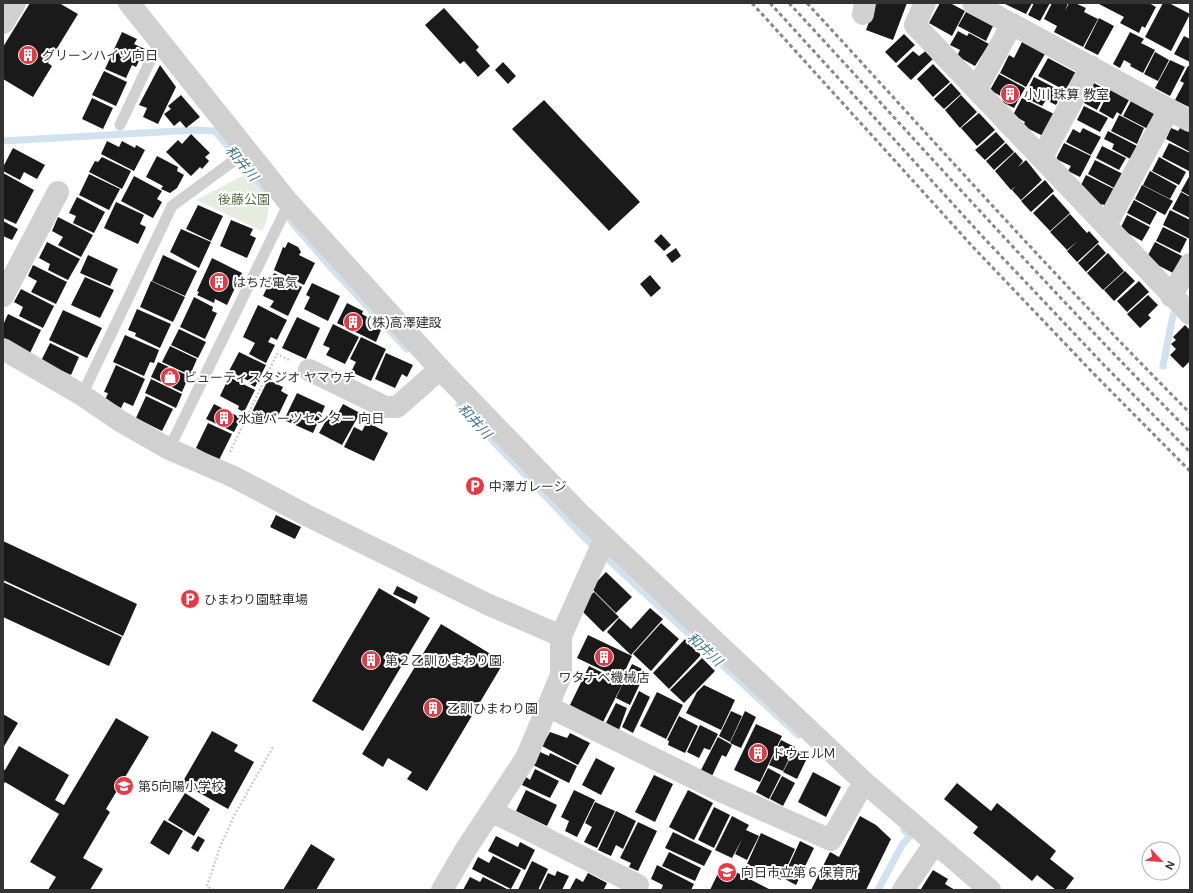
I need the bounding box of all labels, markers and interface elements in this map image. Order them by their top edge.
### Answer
building icon: グリーンハイツ向日 [17,44,39,66]
place label: グリーンハイツ向日 [42,47,158,64]
building icon: 小川 珠算 教室 [999,83,1021,105]
place label: 小川 珠算 教室 [1024,86,1109,103]
water label: 和井川 [222,141,264,186]
park label: 後藤公園 [218,191,270,208]
building icon: はちだ電気 [208,271,230,293]
place label: はちだ電気 [233,274,298,291]
building icon: (株)高澤建設 [342,311,364,333]
place label: (株)高澤建設 [367,314,442,331]
shop icon: ビューティスタジオ ヤマウチ [159,366,181,388]
place label: ビューティスタジオ ヤマウチ [184,369,356,386]
water label: 和井川 [454,400,497,444]
building icon: 水道パーツセンター 向日 [213,407,235,429]
place label: 水道パーツセンター 向日 [238,410,384,427]
parking icon: 中澤ガレージ [464,475,486,497]
place label: 中澤ガレージ [489,478,567,495]
parking icon: ひまわり園駐車場 [179,588,201,610]
place label: ひまわり園駐車場 [204,591,308,608]
water label: 和井川 [683,628,728,671]
building icon: ワタナベ機械店 [593,646,615,668]
building icon: 第２乙訓ひまわり園 [360,649,382,671]
place label: 第２乙訓ひまわり園 [385,652,502,669]
place label: ワタナベ機械店 [558,669,650,686]
building icon: 乙訓ひまわり園 [422,697,444,719]
place label: 乙訓ひまわり園 [447,700,538,717]
building icon: ドウェルM [747,742,769,764]
place label: ドウェルM [772,745,835,762]
school or university icon: 第5向陽小学校 [113,775,135,797]
place label: 第5向陽小学校 [138,778,224,795]
north arrow [1141,841,1181,881]
text: N [1162,859,1178,872]
school or university icon: 向日市立第６保育所 [716,861,738,883]
place label: 向日市立第６保育所 [741,864,858,881]

